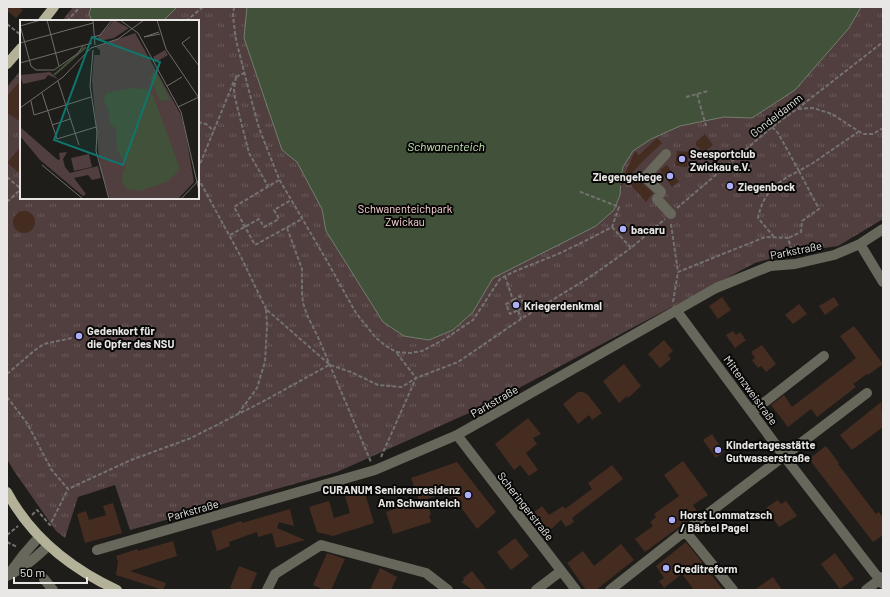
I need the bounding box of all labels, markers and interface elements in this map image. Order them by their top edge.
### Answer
inset map [20,20,199,199]
street label: Gondeldamm [747,91,805,139]
water label: Schwanenteich [407,139,485,153]
place label: Seesportclub Zwickau e.V. [690,147,756,173]
marker: Seesportclub Zwickau e.V. [677,154,687,164]
place label: Ziegengehege [593,170,662,183]
marker: Ziegengehege [665,171,675,181]
place label: Ziegenbock [738,180,795,193]
marker: Ziegenbock [725,181,735,191]
park label: Schwanenteichpark Zwickau [358,202,453,228]
place label: bacaru [631,223,665,236]
marker: bacaru [618,224,628,234]
street label: Parkstraße [769,239,823,261]
place label: Kriegerdenkmal [524,299,602,312]
marker: Kriegerdenkmal [511,300,521,310]
place label: Gedenkort für die Opfer des NSU [87,324,174,350]
marker: Gedenkort für die Opfer des NSU [74,331,84,341]
street label: Mittenzweistraße [721,353,781,427]
street label: Parkstraße [468,382,520,420]
place label: Kindertagesstätte Gutwasserstraße [726,438,815,464]
marker: Kindertagesstätte Gutwasserstraße [713,445,723,455]
street label: Scheringerstraße [495,469,557,543]
place label: CURANUM Seniorenresidenz Am Schwanteich [323,483,460,509]
marker: CURANUM Seniorenresidenz Am Schwanteich [463,490,473,500]
street label: Parkstraße [166,496,220,523]
place label: Horst Lommatzsch / Bärbel Pagel [680,508,772,534]
marker: Horst Lommatzsch / Bärbel Pagel [667,515,677,525]
scale bar [14,559,87,585]
place label: Creditreform [674,562,737,575]
marker: Creditreform [661,563,671,573]
text: 50 m [20,565,45,579]

